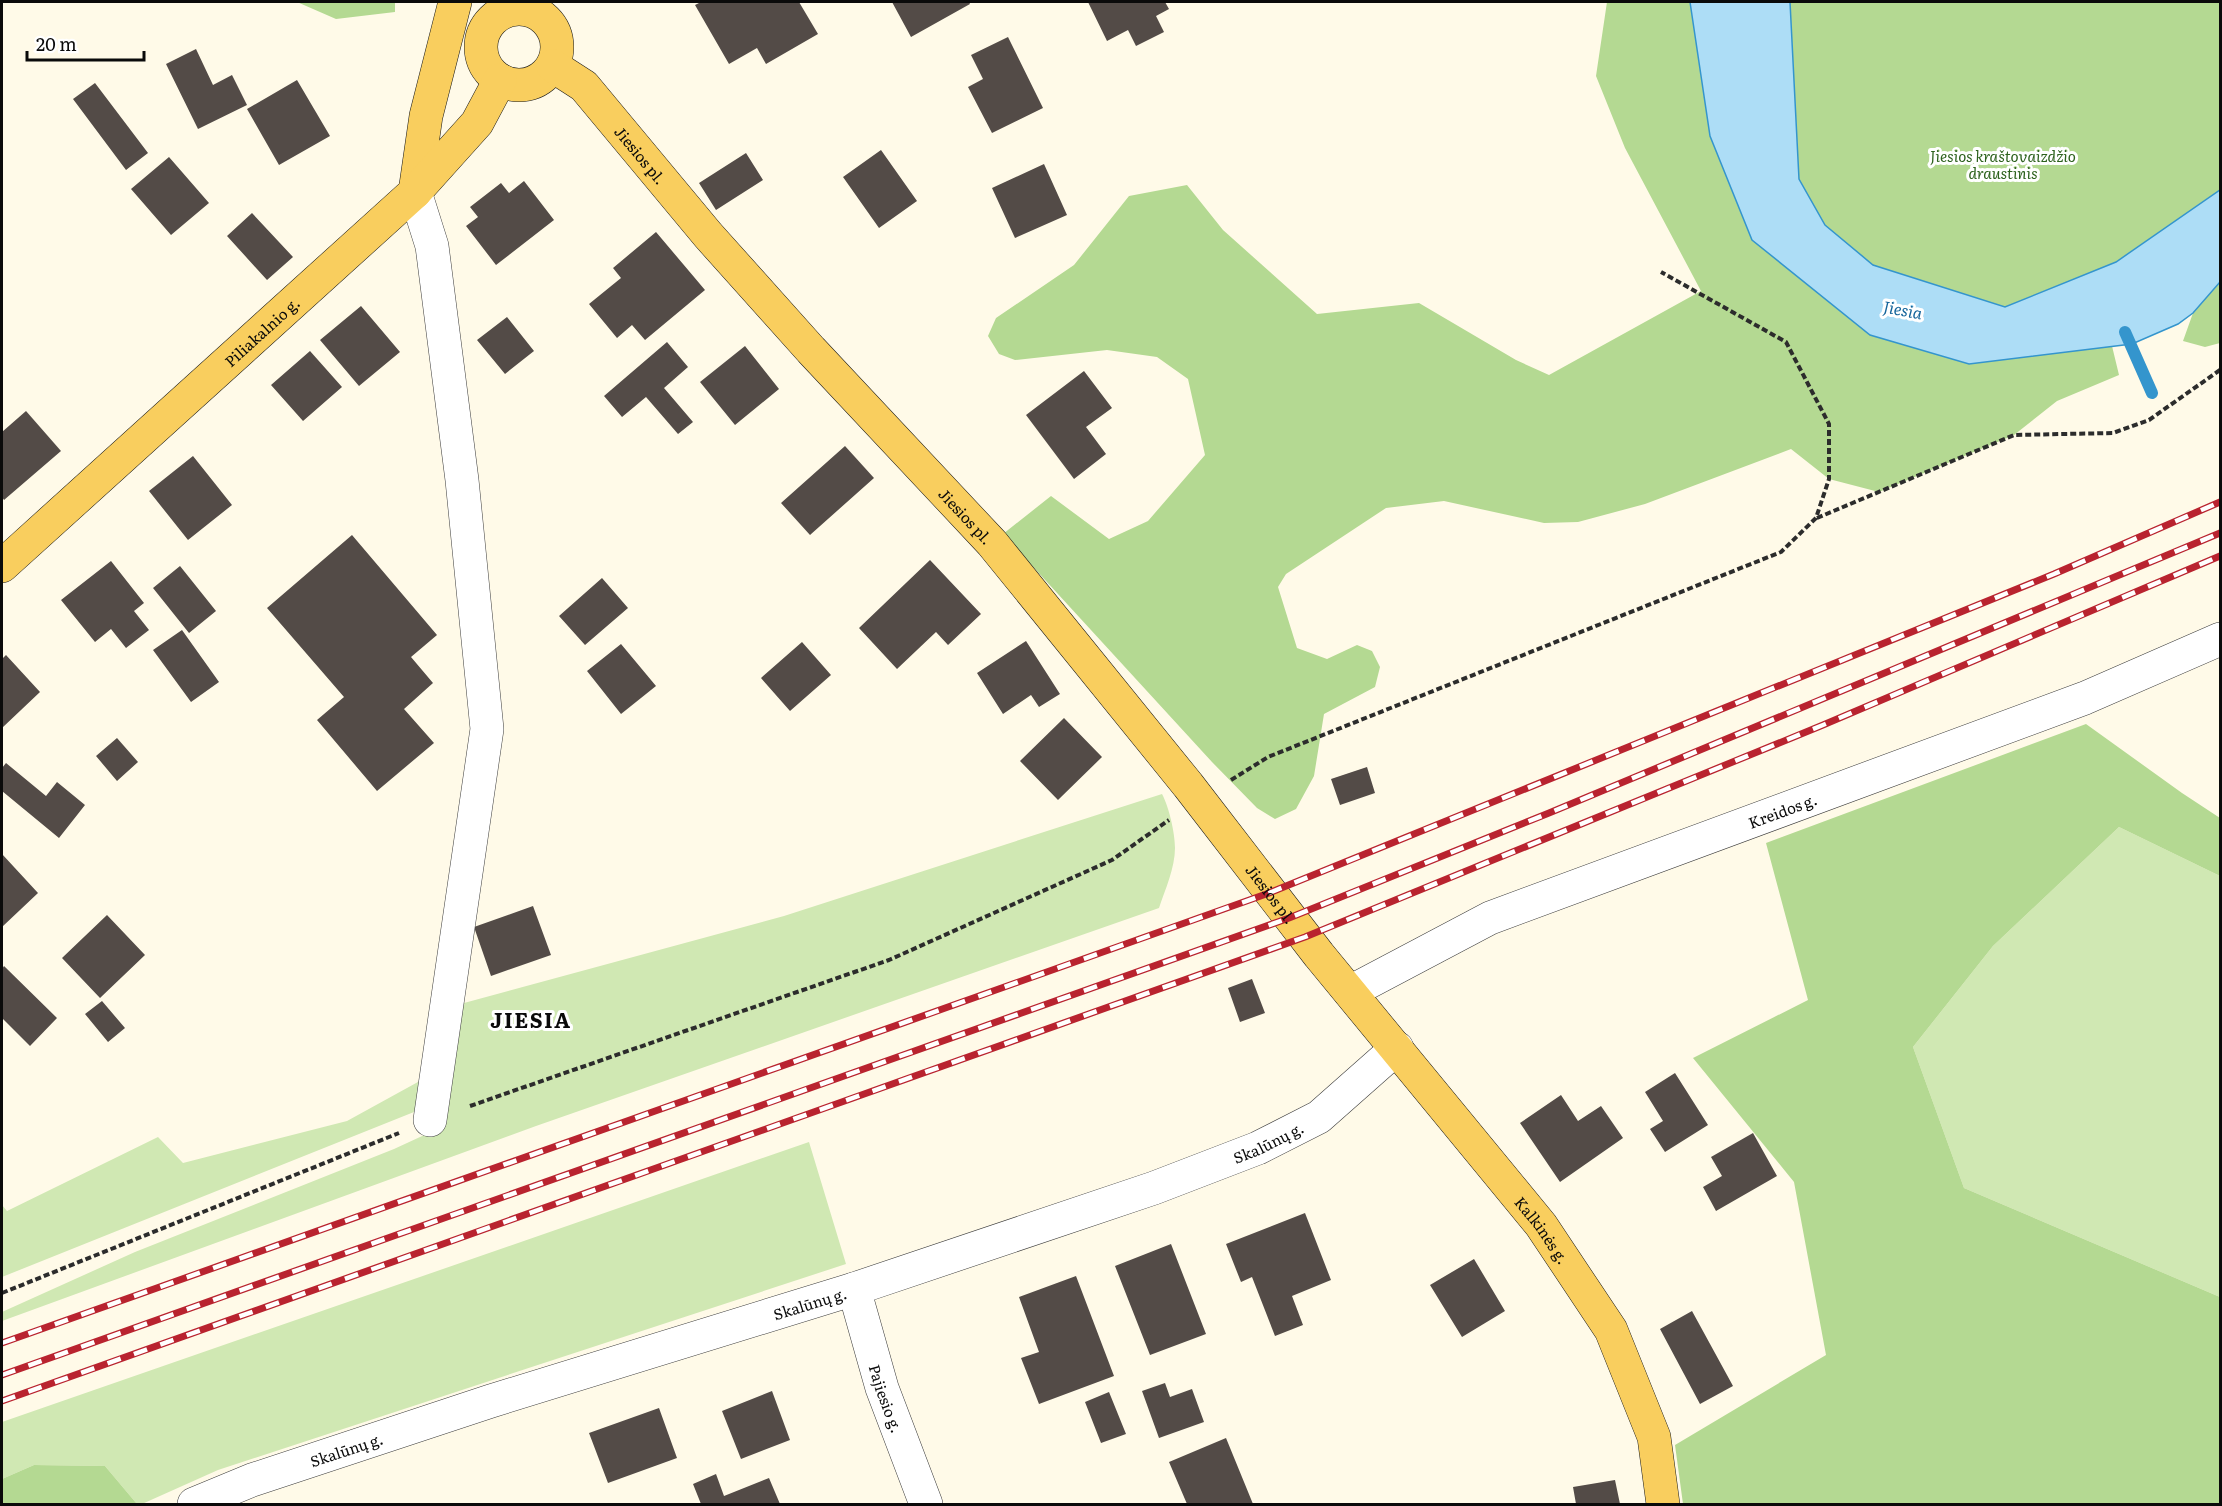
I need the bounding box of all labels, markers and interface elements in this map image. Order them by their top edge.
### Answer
scale bar [27,24,144,62]
text: 20 m [36,30,77,57]
street label: Jiesios pl. [610,120,672,189]
park label: Jiesios kraštovaizdžio draustinis [1930,144,2076,184]
street label: Piliakalnio g. [219,291,304,371]
water label: Jiesia [1882,293,1925,325]
street label: Jiesios pl. [934,482,999,549]
street label: Kreidos g. [1745,787,1820,833]
street label: Jiesios pl. [1241,859,1302,928]
district label: JIESIA [490,1003,572,1034]
street label: Skalūnų g. [1229,1115,1307,1168]
street label: Kalkinės g. [1510,1191,1575,1268]
street label: Skalūnų g. [770,1281,849,1325]
street label: Pajiesio g. [864,1361,909,1436]
street label: Skalūnų g. [307,1426,386,1472]

